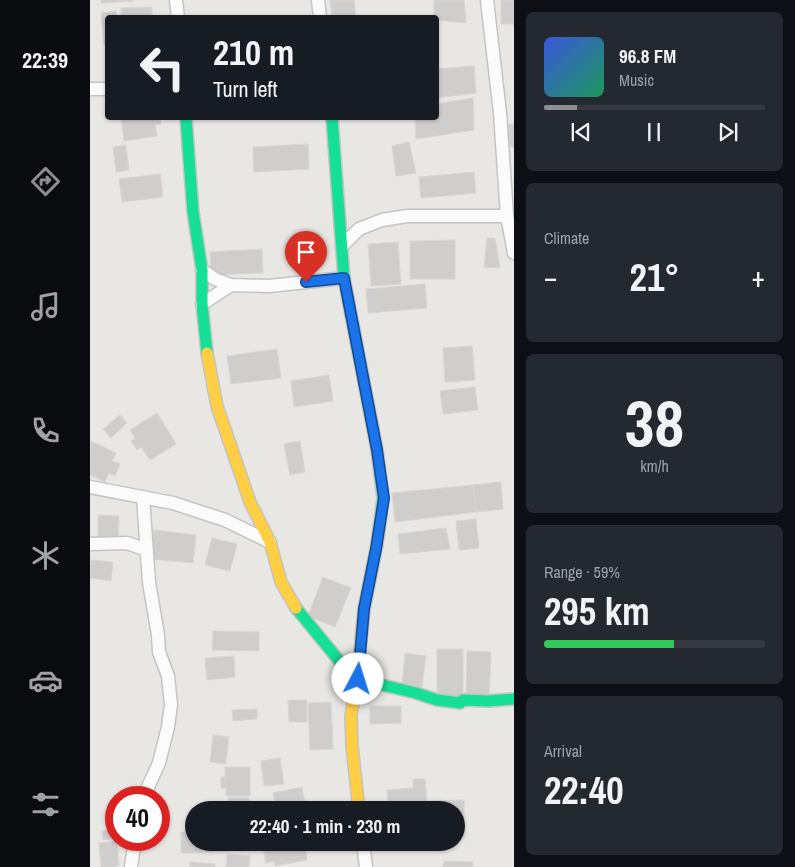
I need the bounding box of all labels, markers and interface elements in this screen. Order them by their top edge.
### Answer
text: 210 m [213,29,294,76]
icon: left [130,35,195,100]
text: 96.8 FM [619,43,676,69]
text: 22:39 [22,45,68,75]
text: Music [619,69,654,91]
text: Turn left [213,74,278,104]
icon: previous [567,118,595,146]
icon: pause [640,118,668,146]
icon: next [714,118,742,146]
icon: directions [28,164,63,199]
text: Climate [544,227,589,249]
pin [285,231,327,282]
icon: arrive [292,238,320,266]
text: 21° [630,252,679,303]
text: − [544,258,557,296]
text: + [752,258,765,296]
icon: music [28,289,63,324]
text: 38 [625,379,684,466]
icon: phone [28,413,63,448]
text: km/h [640,455,669,477]
icon: climate [28,538,63,573]
text: Range · 59% [544,561,620,583]
text: 295 km [544,586,650,637]
position arrow [331,652,383,704]
icon: car [28,663,63,698]
text: Arrival [544,740,582,762]
text: 22:40 [544,765,624,816]
speed limit sign: 40 [105,786,170,851]
icon: filters [28,787,63,822]
text: 22:40 · 1 min · 230 m [250,813,400,839]

